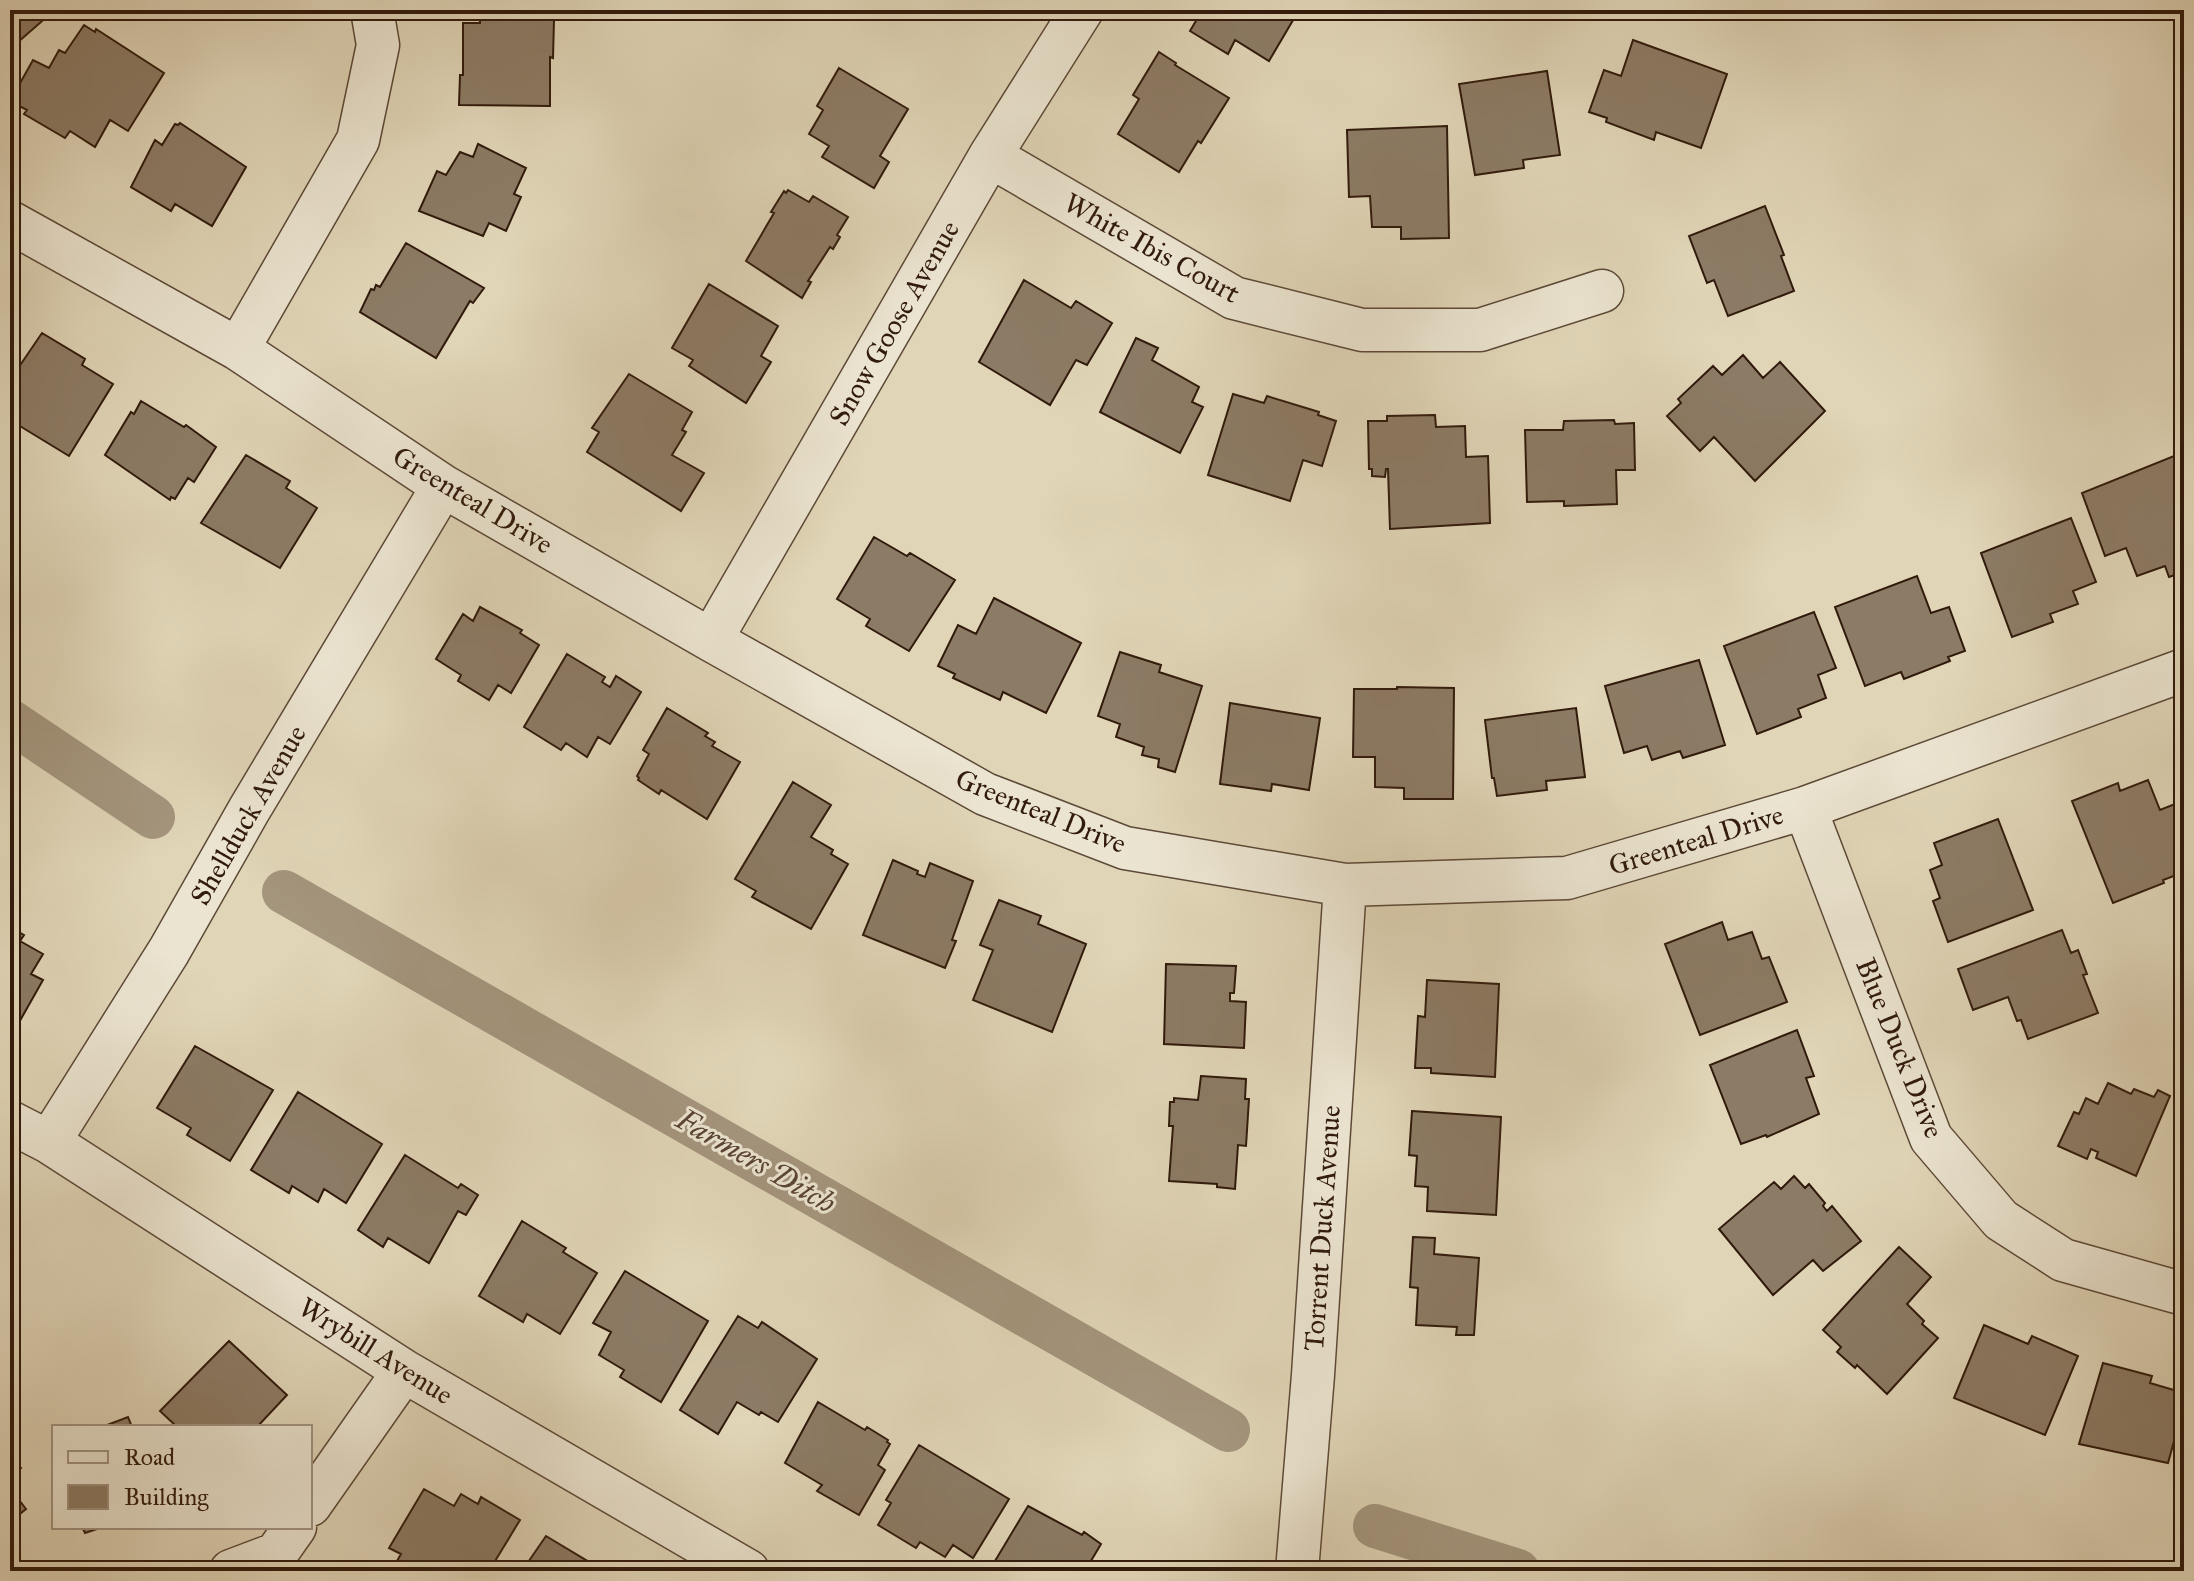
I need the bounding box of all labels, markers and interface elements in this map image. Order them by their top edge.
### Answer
street label: White Ibis Court [1058,185,1246,311]
street label: Snow Goose Avenue [821,214,967,432]
street label: Greenteal Drive [386,438,560,562]
street label: Shellduck Avenue [182,719,314,911]
street label: Greenteal Drive [951,761,1131,861]
street label: Greenteal Drive [1604,797,1788,883]
street label: Blue Duck Drive [1848,953,1952,1143]
water label: Farmers Ditch [669,1100,842,1221]
street label: Torrent Duck Avenue [1296,1104,1348,1352]
street label: Wrybill Avenue [292,1290,460,1412]
legend [52,1425,312,1529]
text: Road [124,1442,175,1472]
text: Building [124,1482,209,1512]

